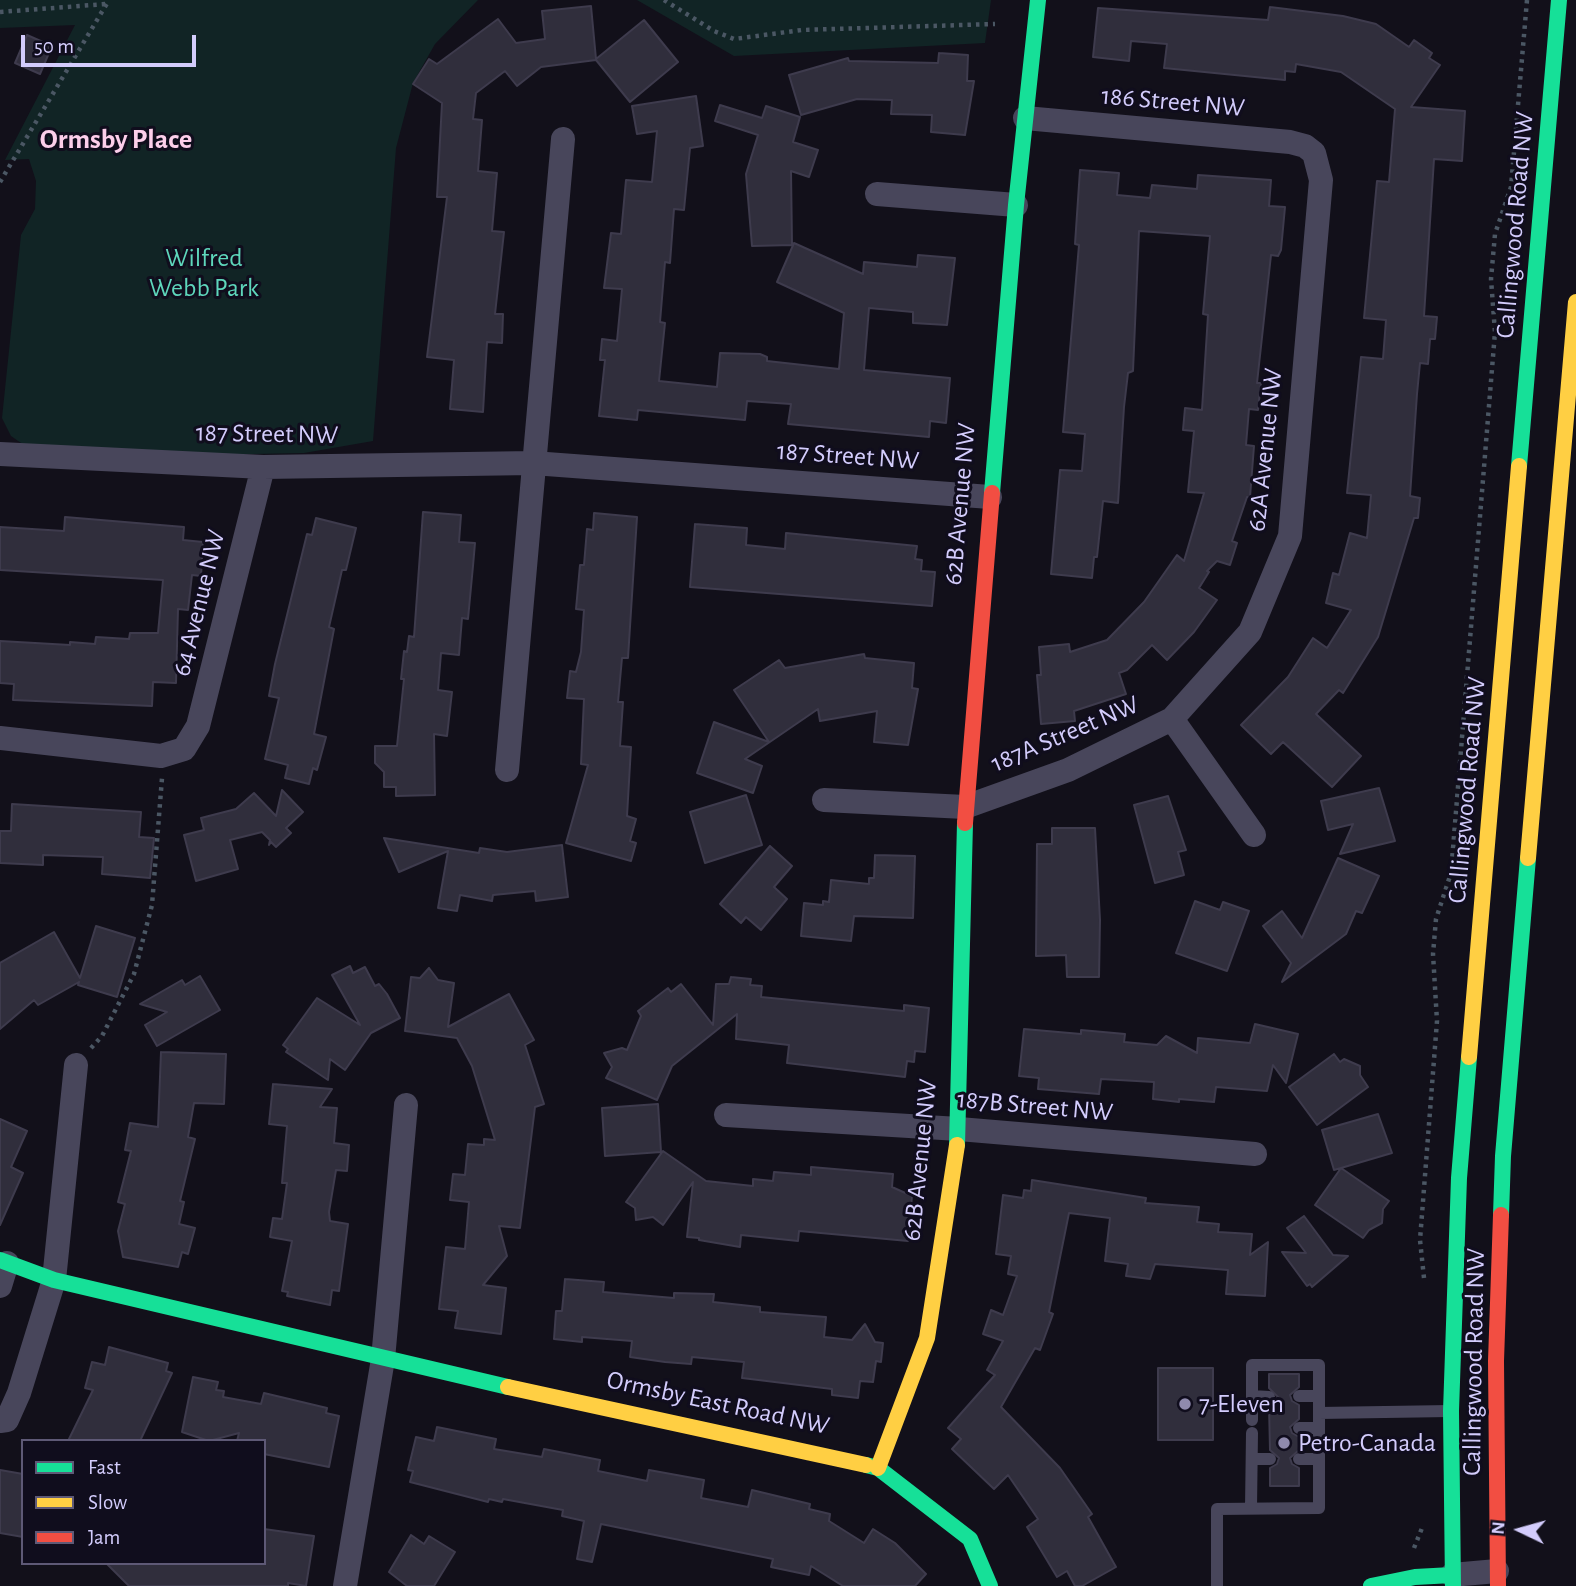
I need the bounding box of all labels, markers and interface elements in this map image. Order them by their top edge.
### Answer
scale bar [24,21,200,65]
text: 50 m [34,36,74,57]
street label: 186 Street NW [1100,80,1246,124]
street label: Callingwood Road NW [1490,110,1540,340]
district label: Ormsby Place [40,123,192,157]
park label: Wilfred Webb Park [149,242,259,304]
street label: 62A Avenue NW [1241,367,1289,533]
street label: 187 Street NW [196,417,338,451]
street label: 62B Avenue NW [937,421,983,587]
street label: 187 Street NW [776,435,920,477]
street label: 64 Avenue NW [166,527,232,679]
street label: Callingwood Road NW [1442,675,1492,905]
street label: 187A Street NW [986,689,1144,779]
street label: 62B Avenue NW [896,1077,944,1243]
street label: 187B Street NW [956,1084,1114,1128]
street label: Callingwood Road NW [1456,1248,1492,1476]
street label: Ormsby East Road NW [604,1364,832,1442]
place label: 7-Eleven [1199,1388,1284,1420]
marker: 7-Eleven [1177,1396,1193,1412]
place label: Petro-Canada [1298,1427,1436,1459]
marker: Petro-Canada [1276,1435,1292,1451]
legend [21,1439,266,1565]
text: Fast [88,1457,121,1478]
text: Slow [88,1492,127,1513]
north arrow [1485,1495,1555,1565]
text: N [1489,1521,1509,1536]
text: Jam [88,1527,120,1548]

